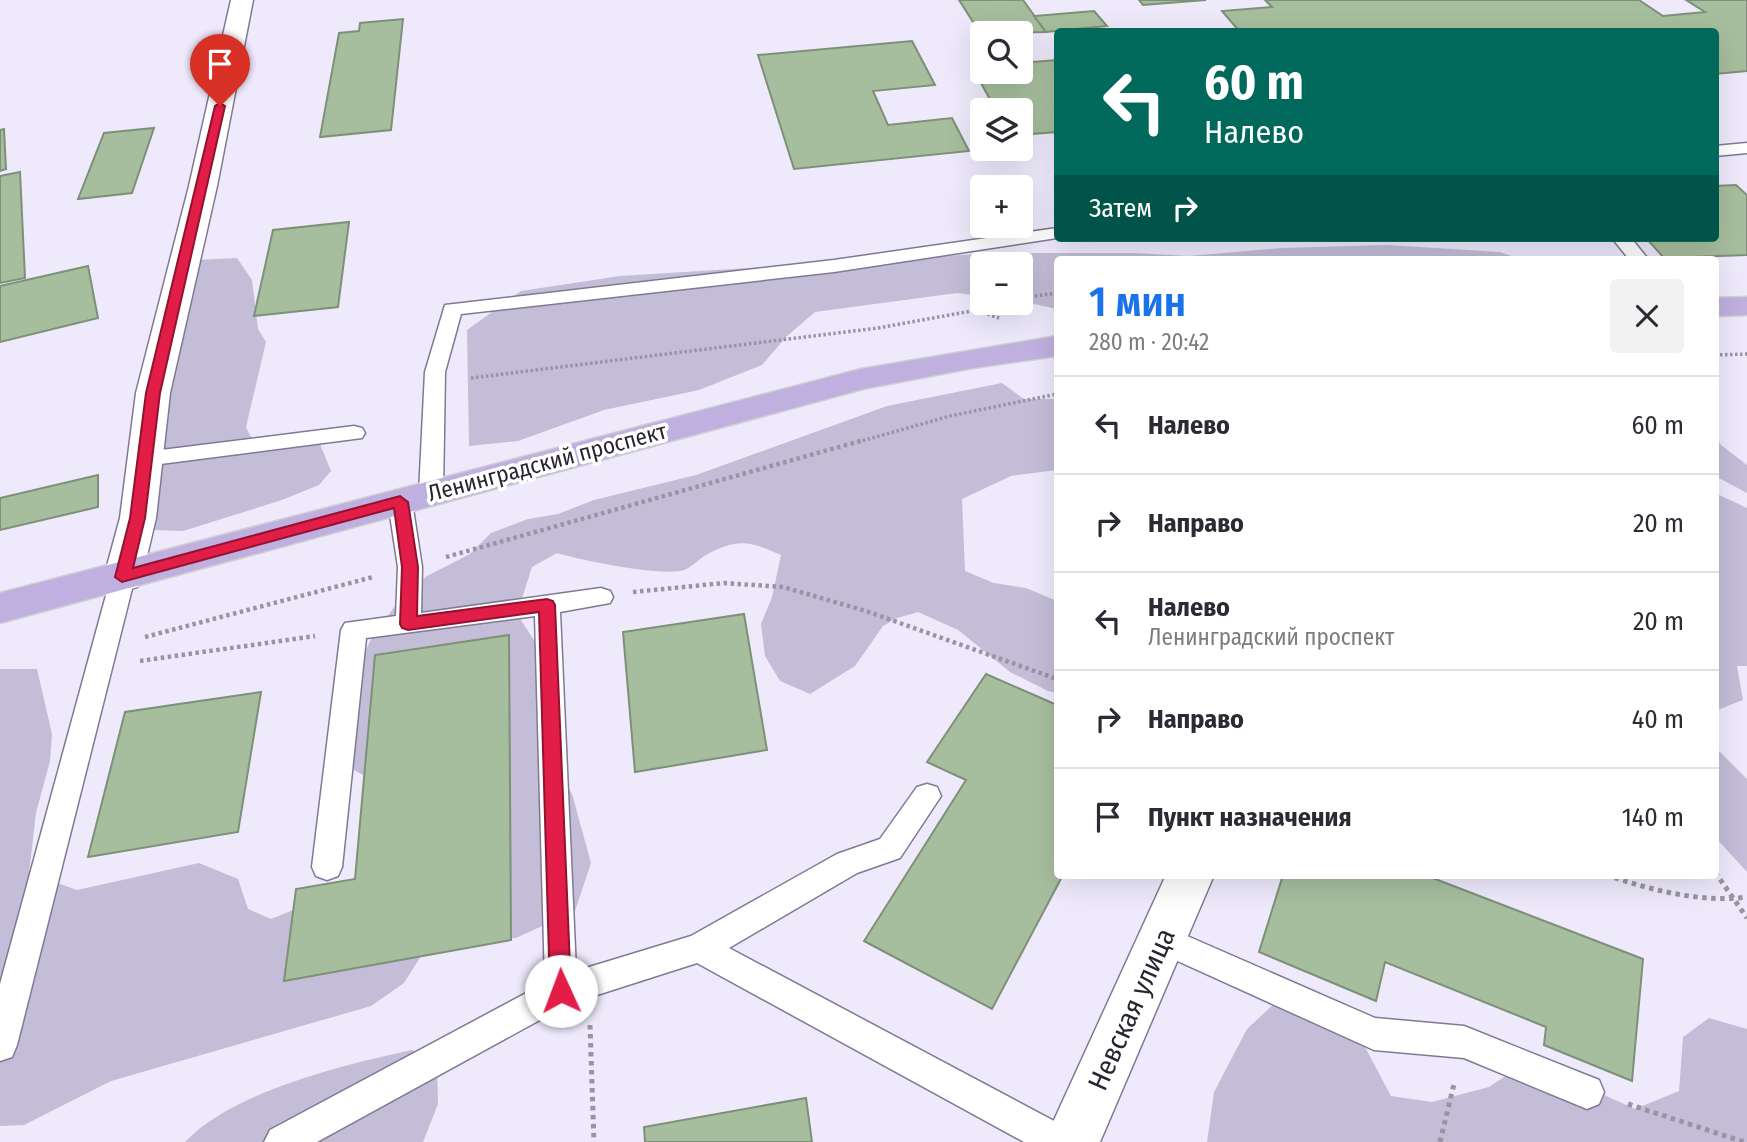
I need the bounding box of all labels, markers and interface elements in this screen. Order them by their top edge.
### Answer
map controls [970,21,1033,315]
button: search [970,21,1033,84]
pin [190,34,250,106]
icon: arrive [201,45,239,83]
text: 60 m [1204,53,1304,112]
icon: left [1089,56,1180,147]
button: layers [970,98,1033,161]
text: Налево [1204,113,1304,151]
button: + [970,175,1033,238]
icon: right [1166,189,1204,227]
text: Затем [1089,193,1152,224]
button: − [970,252,1033,315]
text: 1 мин [1089,277,1186,327]
button: close [1610,279,1684,353]
text: 280 m · 20:42 [1089,328,1209,356]
icon: left [1089,406,1127,444]
text: Налево [1148,410,1230,441]
text: 60 m [1631,410,1684,441]
street label: Ленинградский проспект [424,416,670,507]
icon: right [1089,504,1127,542]
text: Направо [1148,508,1244,539]
text: 20 m [1633,508,1684,539]
text: Налево [1148,592,1230,623]
icon: left [1089,602,1127,640]
text: 20 m [1633,606,1684,637]
text: Ленинградский проспект [1148,623,1394,651]
icon: right [1089,700,1127,738]
text: Направо [1148,704,1244,735]
text: 40 m [1632,704,1684,735]
icon: arrive [1089,798,1127,836]
text: Пункт назначения [1148,802,1352,833]
text: 140 m [1622,802,1684,833]
street label: Невская улица [1081,923,1182,1095]
position arrow [524,954,598,1028]

